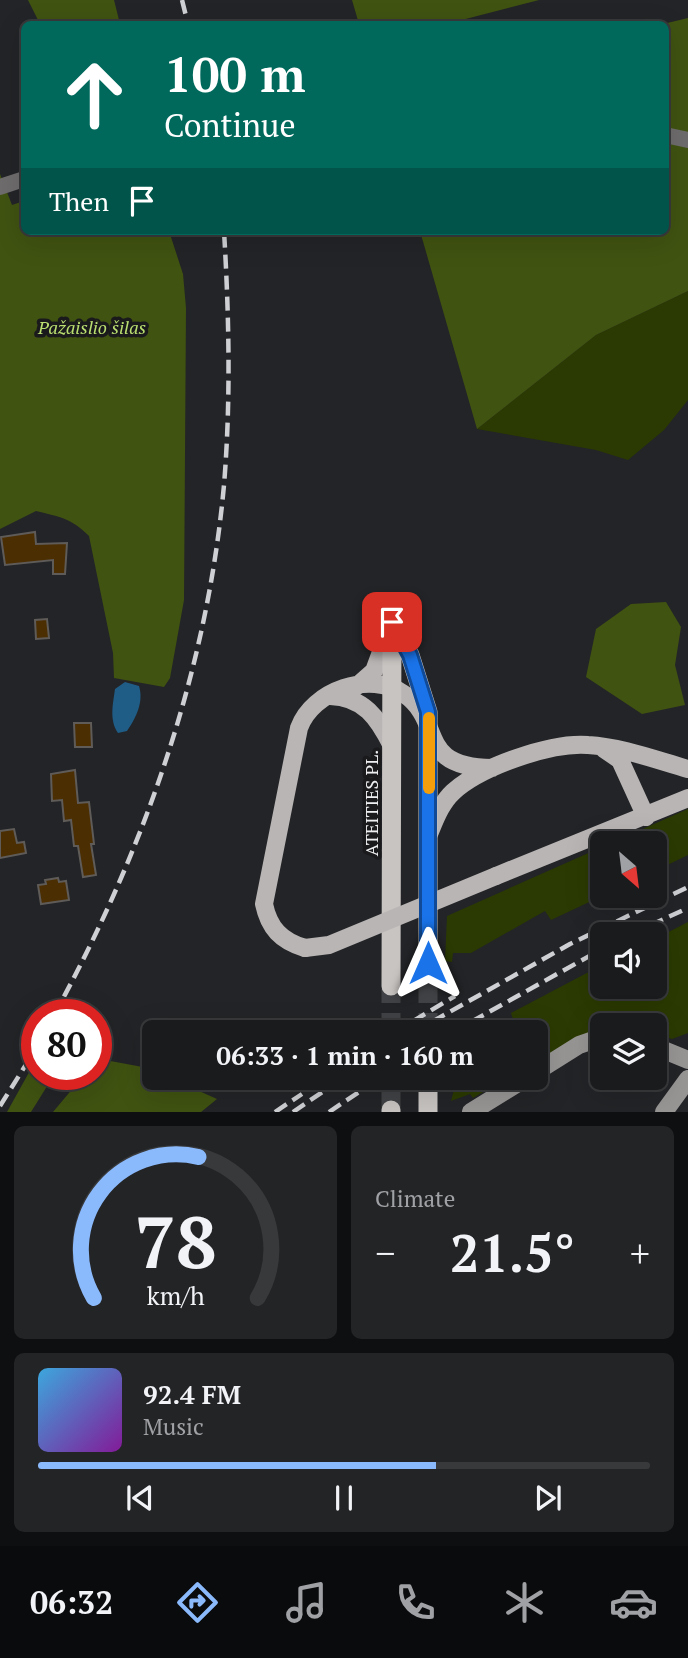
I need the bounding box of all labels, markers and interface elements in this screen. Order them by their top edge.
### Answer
text: 100 m [164,41,306,106]
icon: ahead [49,49,140,140]
text: Continue [164,104,296,146]
icon: arrive [123,182,161,220]
text: Then [49,184,109,218]
park label: Pažaislio šilas [37,315,146,339]
pin [362,592,422,652]
icon: arrive [373,603,411,641]
street label: ATEITIES PL. [359,750,383,856]
north arrow [590,831,667,908]
map controls [590,831,667,1090]
button: sound [590,922,667,999]
position arrow [391,926,465,1000]
speed limit sign: 80 [21,999,112,1090]
button: layers [590,1013,667,1090]
text: 06:33 · 1 min · 160 m [216,1038,474,1072]
text: Climate [375,1183,455,1214]
text: 78 [134,1193,217,1290]
text: 21.5° [450,1218,575,1287]
text: − [375,1228,395,1278]
text: + [630,1228,650,1278]
text: km/h [147,1279,205,1312]
text: 92.4 FM [143,1377,241,1411]
text: Music [143,1411,204,1442]
icon: previous [121,1479,159,1517]
icon: pause [325,1479,363,1517]
icon: next [529,1479,567,1517]
icon: directions [173,1578,222,1627]
icon: music [282,1578,331,1627]
icon: phone [391,1578,440,1627]
icon: climate [500,1578,549,1627]
icon: car [609,1578,658,1627]
text: 06:32 [30,1581,113,1623]

